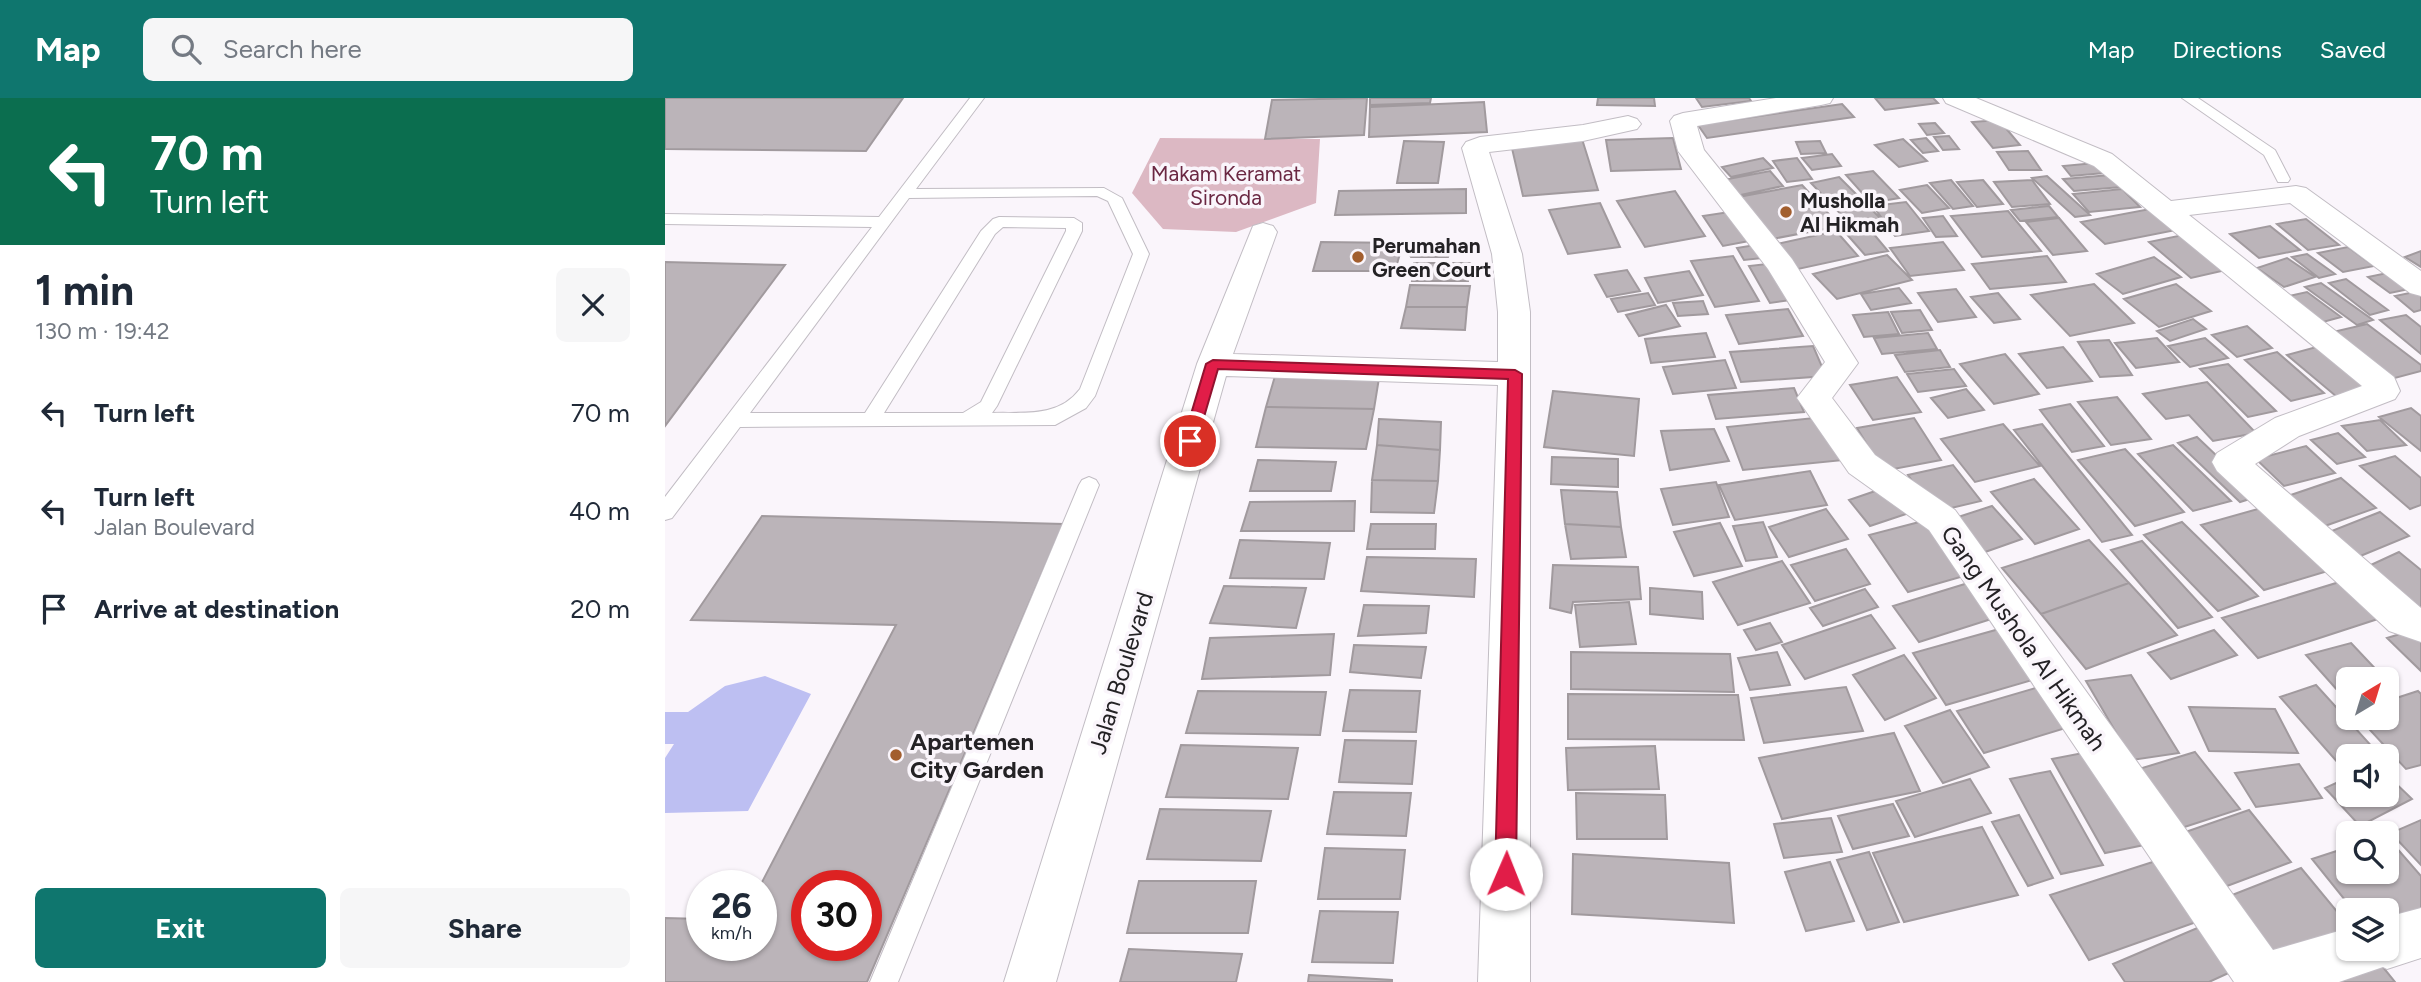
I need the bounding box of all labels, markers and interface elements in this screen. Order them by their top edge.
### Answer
search box [143,18,633,81]
text: Map [35,30,101,69]
icon: search [167,30,205,68]
text: Search here [223,33,362,65]
text: Map [2088,35,2134,64]
text: Directions [2172,35,2282,64]
text: Saved [2320,35,2386,64]
text: 70 m [150,123,263,182]
icon: left [35,126,126,217]
park label: Makam Keramat Sironda [1151,161,1301,210]
text: Turn left [150,183,269,221]
place label: Musholla Al Hikmah [1800,188,1899,237]
marker: Musholla Al Hikmah [1778,204,1794,220]
place label: Perumahan Green Court [1372,233,1492,282]
marker: Perumahan Green Court [1350,249,1366,265]
text: 1 min [35,265,134,316]
button: close [556,268,630,342]
text: 130 m · 19:42 [35,317,170,345]
icon: left [35,394,73,432]
text: Turn left [94,397,195,429]
text: 70 m [571,397,630,429]
pin [1160,411,1220,471]
icon: arrive [1171,422,1209,460]
text: Turn left [94,481,195,513]
icon: left [35,492,73,530]
text: 40 m [569,495,630,527]
text: Jalan Boulevard [94,513,255,541]
street label: Gang Mushola Al Hikmah [1935,520,2113,756]
street label: Jalan Boulevard [1083,588,1159,758]
icon: arrive [35,590,73,628]
text: Arrive at destination [94,593,339,625]
text: 20 m [570,593,630,625]
north arrow [2336,667,2399,730]
map controls [2336,667,2399,961]
place label: Apartemen City Garden [910,727,1044,784]
button: sound [2336,744,2399,807]
marker: Apartemen City Garden [888,747,904,763]
button: search [2336,821,2399,884]
position arrow [1469,837,1543,911]
speed limit sign: 30 [791,870,882,961]
text: 26 [711,885,752,927]
button: Exit [35,888,326,968]
button: Share [340,888,630,968]
button: layers [2336,898,2399,961]
text: km/h [711,922,752,944]

